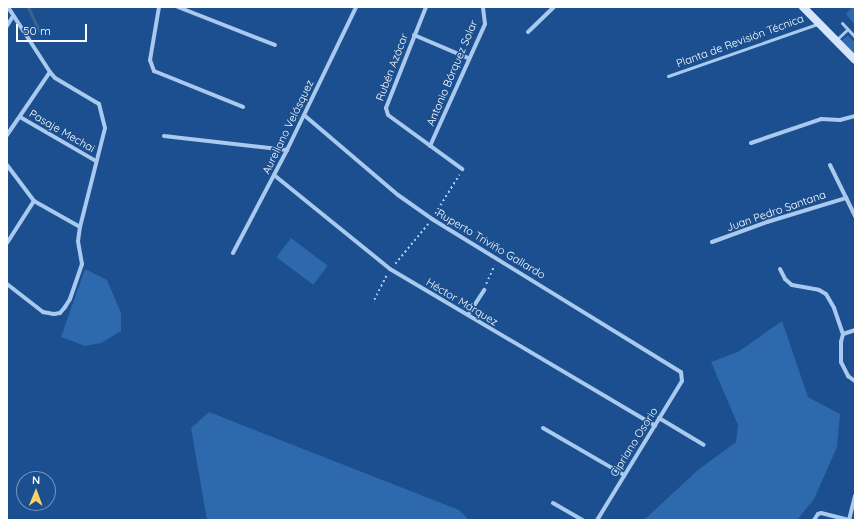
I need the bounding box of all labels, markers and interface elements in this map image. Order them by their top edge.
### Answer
street label: Planta de Revisión Técnica [674,12,806,70]
scale bar [18,16,89,42]
street label: Antonio Bórquez Solar [424,18,480,128]
text: 50 m [23,23,51,38]
street label: Rubén Azócar [373,31,411,103]
street label: Aureliano Velásquez [259,78,317,176]
street label: Pasaje Mechai [27,107,97,155]
street label: Juan Pedro Santana [725,188,827,234]
street label: Ruperto Triviño Gallardo [434,206,548,282]
street label: Héctor Márquez [424,275,500,329]
street label: Cipriano Osorio [607,405,661,479]
north arrow [16,471,56,511]
text: N [32,473,40,487]

